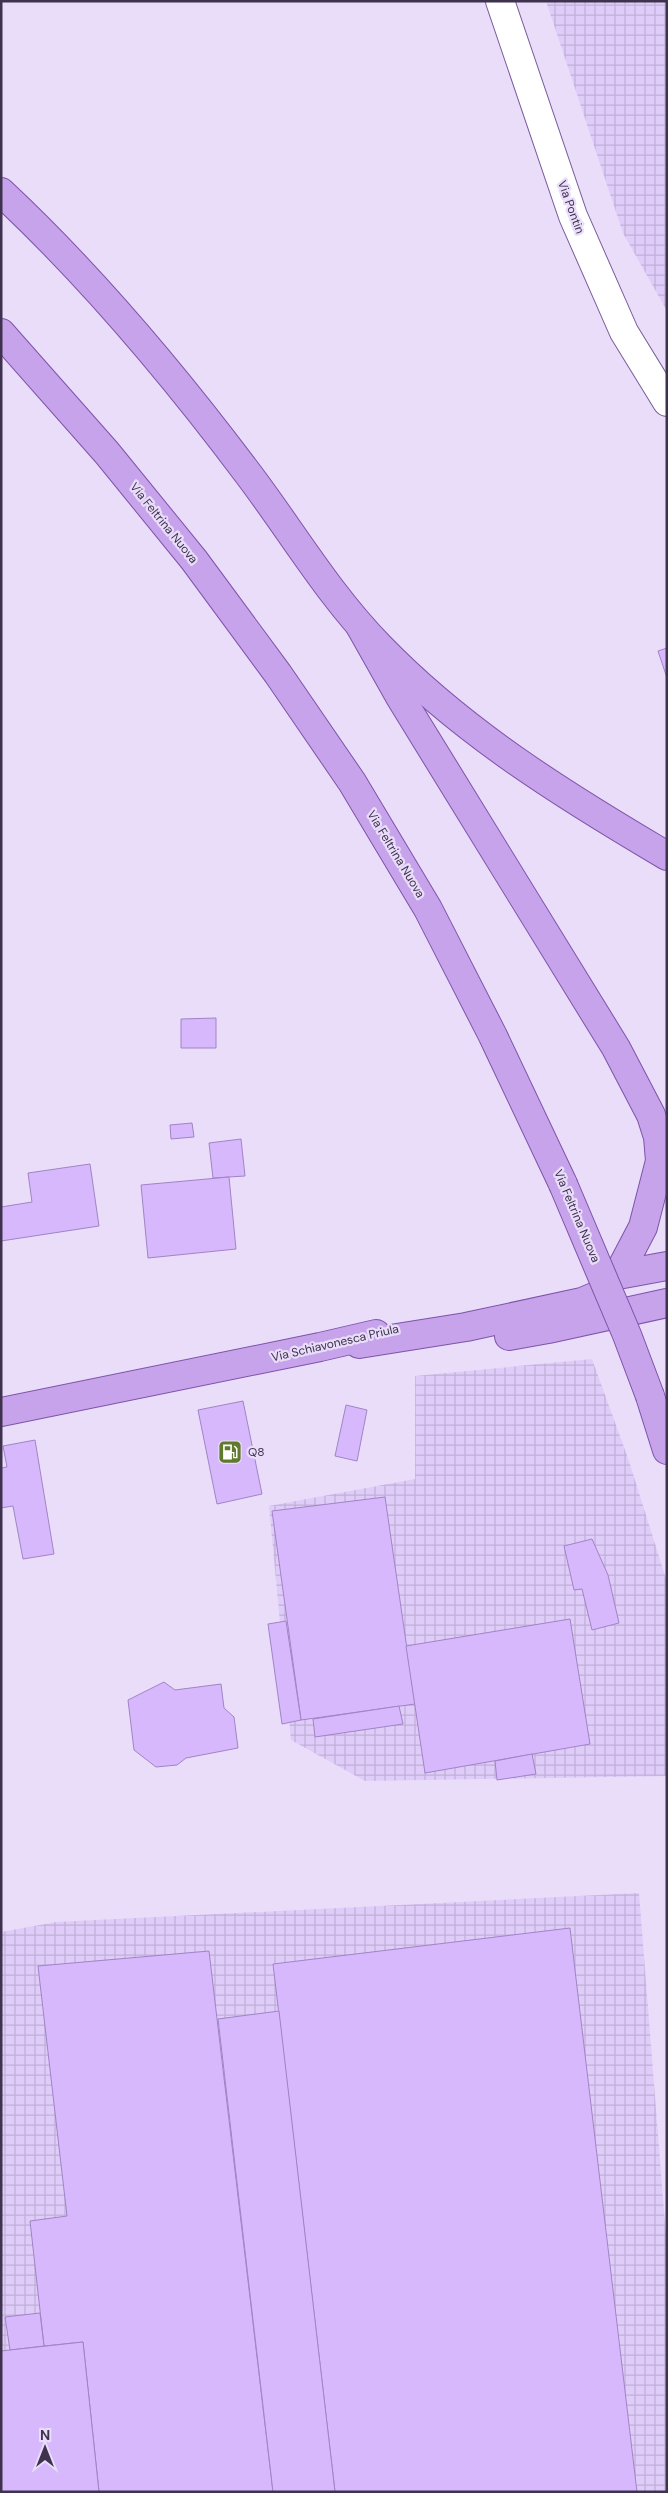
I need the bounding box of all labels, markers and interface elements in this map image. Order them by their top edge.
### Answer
street label: Via Pontin [554,178,588,236]
street label: Via Feltrina Nuova [126,479,202,567]
street label: Via Feltrina Nuova [364,807,428,901]
street label: Via Feltrina Nuova [550,1167,604,1265]
street label: Via Schiavonesca Priula [270,1321,400,1365]
fuel station icon: Q8 [217,1439,243,1465]
place label: Q8 [248,1444,265,1460]
north arrow [20,2423,70,2473]
text: N [40,2426,50,2444]

